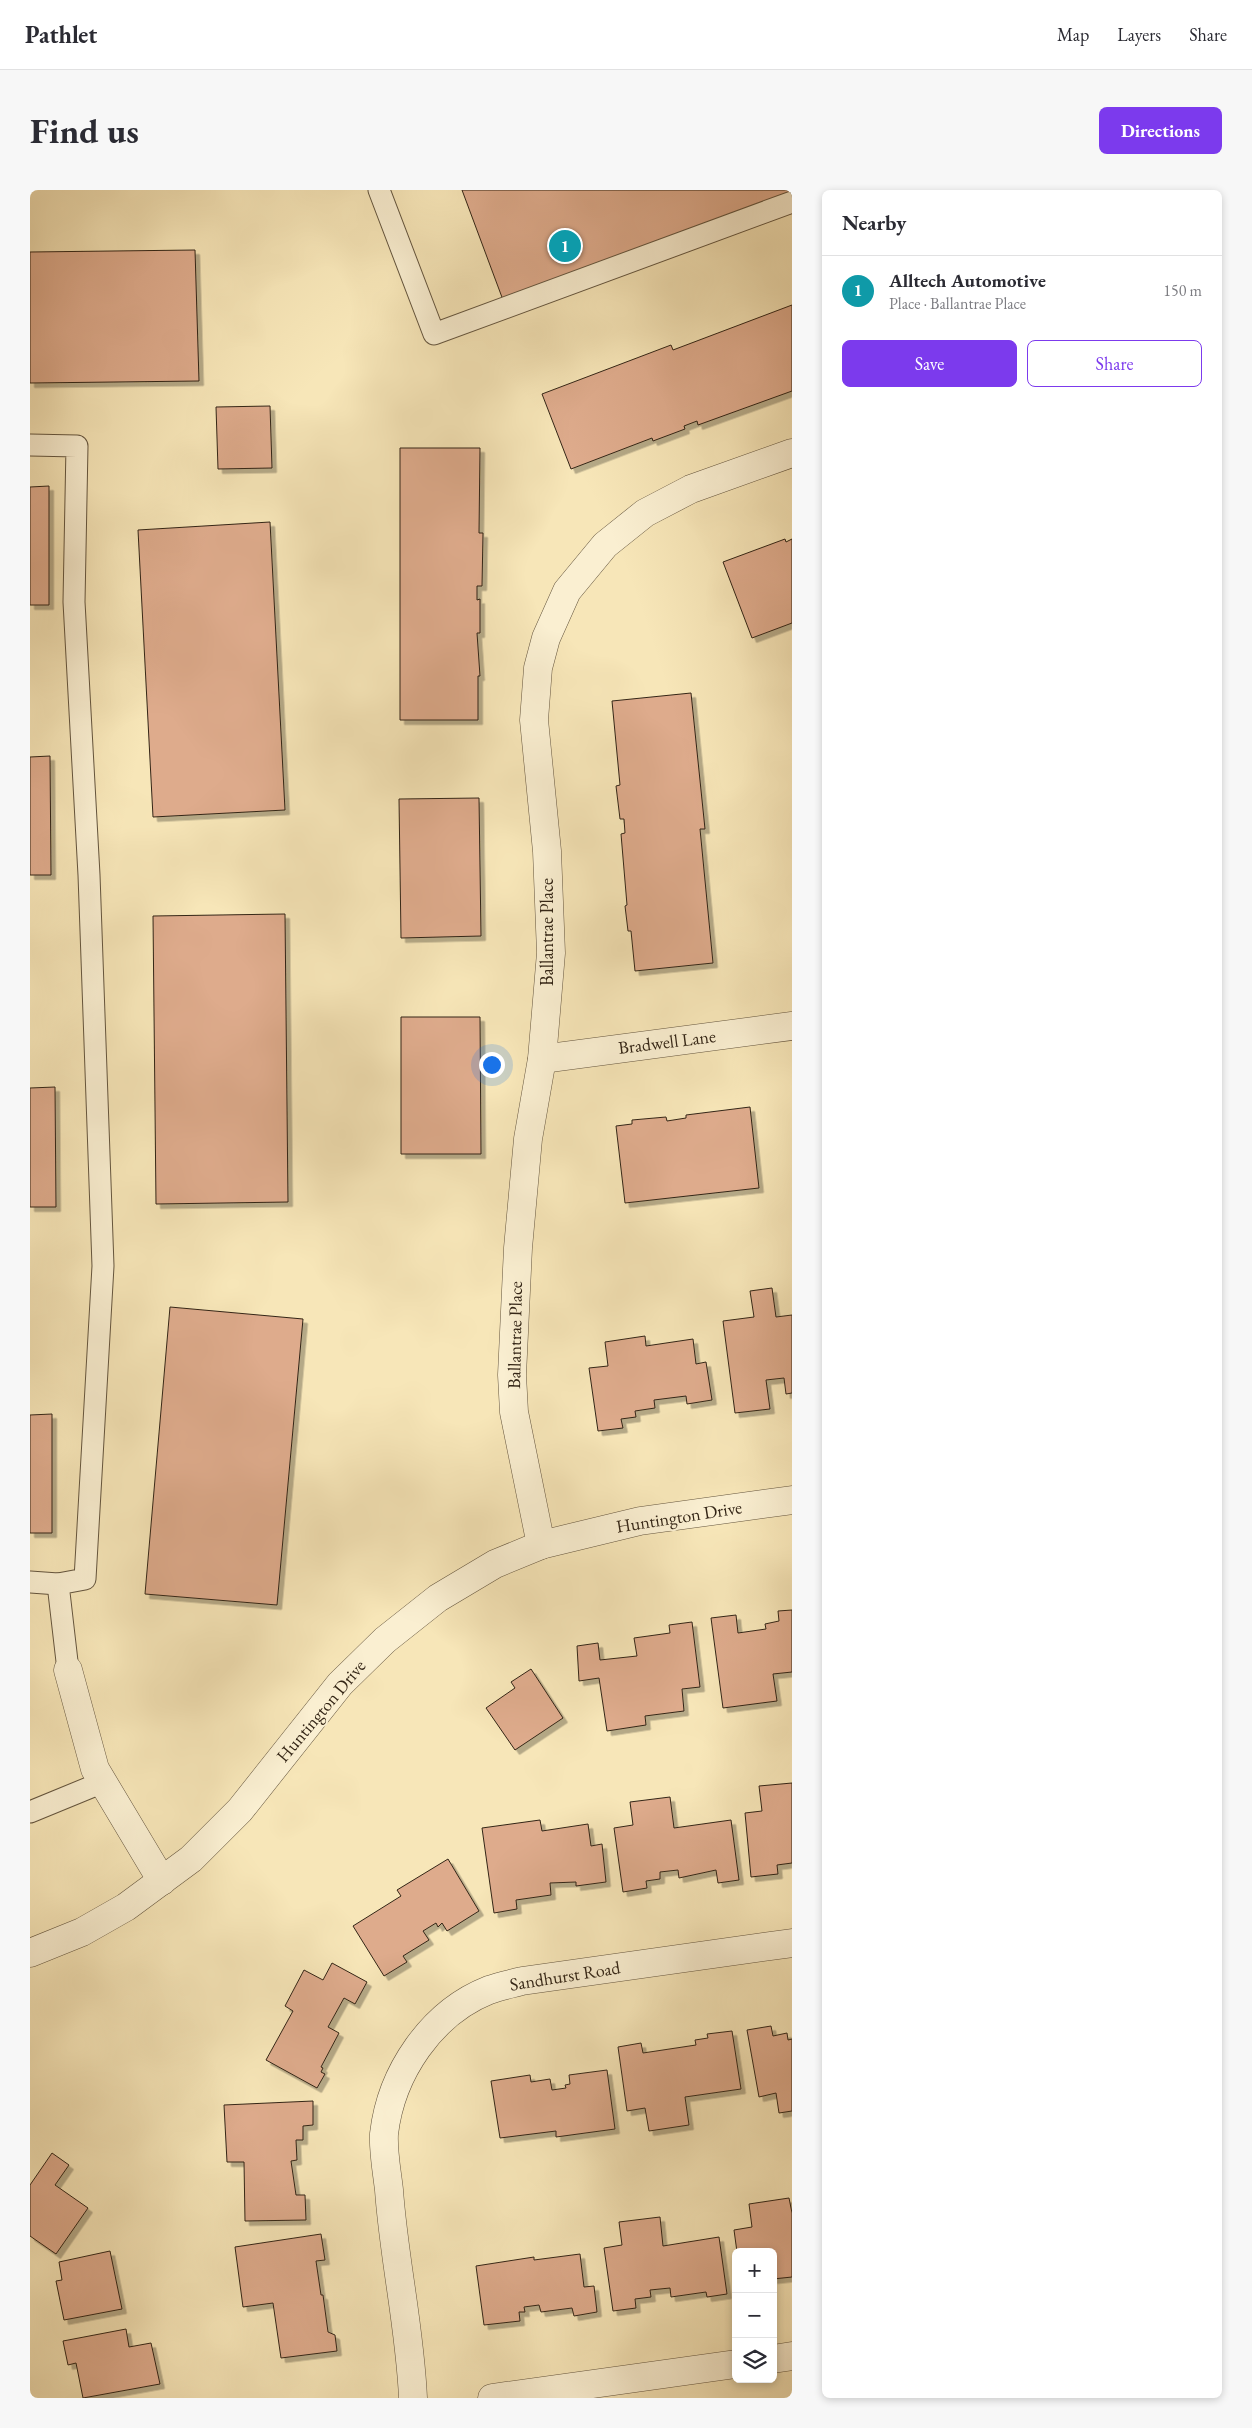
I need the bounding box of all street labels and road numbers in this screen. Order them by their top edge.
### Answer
street label: Ballantrae Place [535,878,558,986]
street label: Bradwell Lane [617,1024,717,1059]
street label: Ballantrae Place [502,1281,527,1389]
street label: Huntington Drive [614,1495,743,1538]
street label: Huntington Drive [271,1655,370,1767]
street label: Sandhurst Road [508,1955,623,1996]

